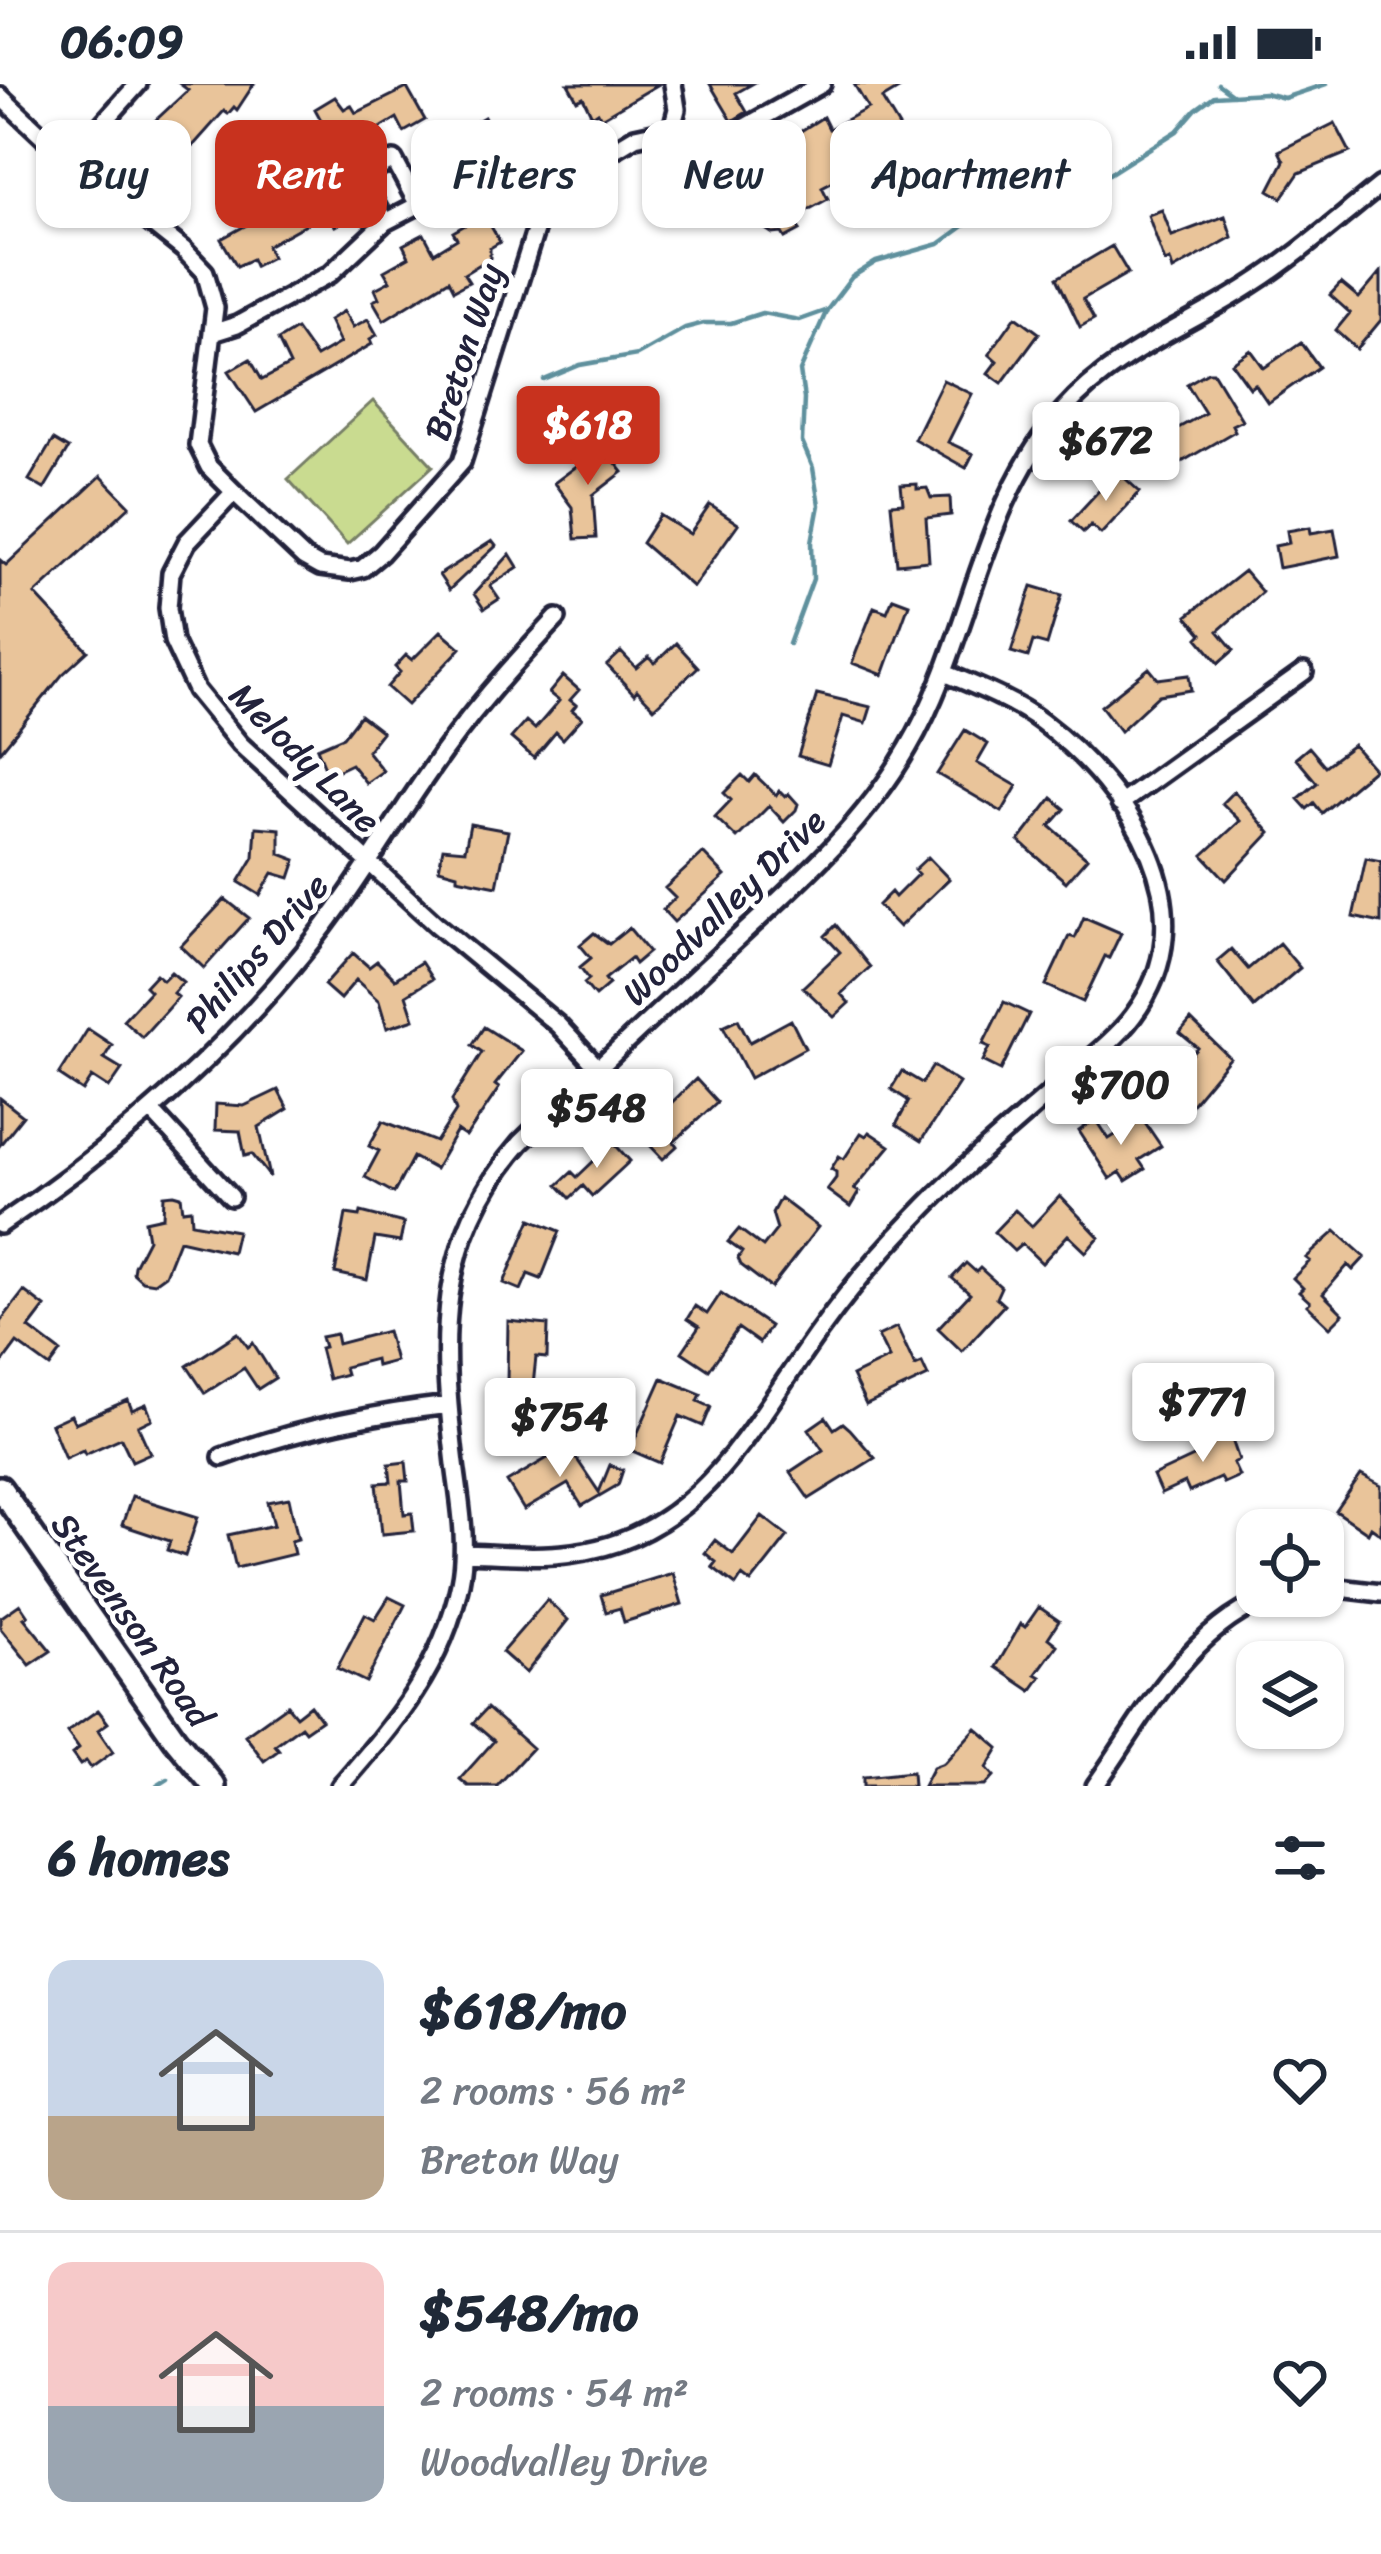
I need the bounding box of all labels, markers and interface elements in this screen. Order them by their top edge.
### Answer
text: 06:09 [60,2,184,82]
chip: Buy [36,120,191,228]
chip: Rent [215,120,387,228]
chip: Filters [411,120,618,228]
chip: New [642,120,806,228]
chip: Apartment [830,120,1112,228]
street label: Breton Way [405,255,523,449]
pin: $618 [517,386,659,488]
text: $618 [544,390,632,459]
pin: $672 [1035,402,1177,504]
text: $672 [1059,406,1153,475]
street label: Melody Lane [213,666,397,850]
street label: Woodvalley Drive [606,792,842,1022]
street label: Philips Drive [168,858,346,1048]
pin: $700 [1050,1046,1192,1148]
text: $700 [1072,1050,1170,1119]
pin: $548 [526,1069,668,1171]
text: $548 [548,1073,646,1142]
pin: $771 [1132,1363,1274,1465]
text: $771 [1159,1367,1247,1436]
pin: $754 [489,1378,631,1480]
text: $754 [512,1382,608,1451]
street label: Stevenson Road [34,1498,232,1743]
map controls [1236,1509,1344,1749]
button: locate [1236,1509,1344,1617]
button: layers [1236,1641,1344,1749]
text: 6 homes [48,1813,229,1903]
icon: filters [1267,1825,1333,1891]
text: $618/mo [420,1966,626,2056]
icon: home [144,2008,288,2152]
icon: heart [1267,2047,1333,2113]
text: 2 rooms · 56 m² [420,2056,686,2125]
text: Breton Way [420,2125,619,2194]
text: $548/mo [420,2268,639,2358]
icon: home [144,2310,288,2454]
icon: heart [1267,2349,1333,2415]
text: 2 rooms · 54 m² [420,2358,689,2427]
text: Woodvalley Drive [420,2427,708,2496]

